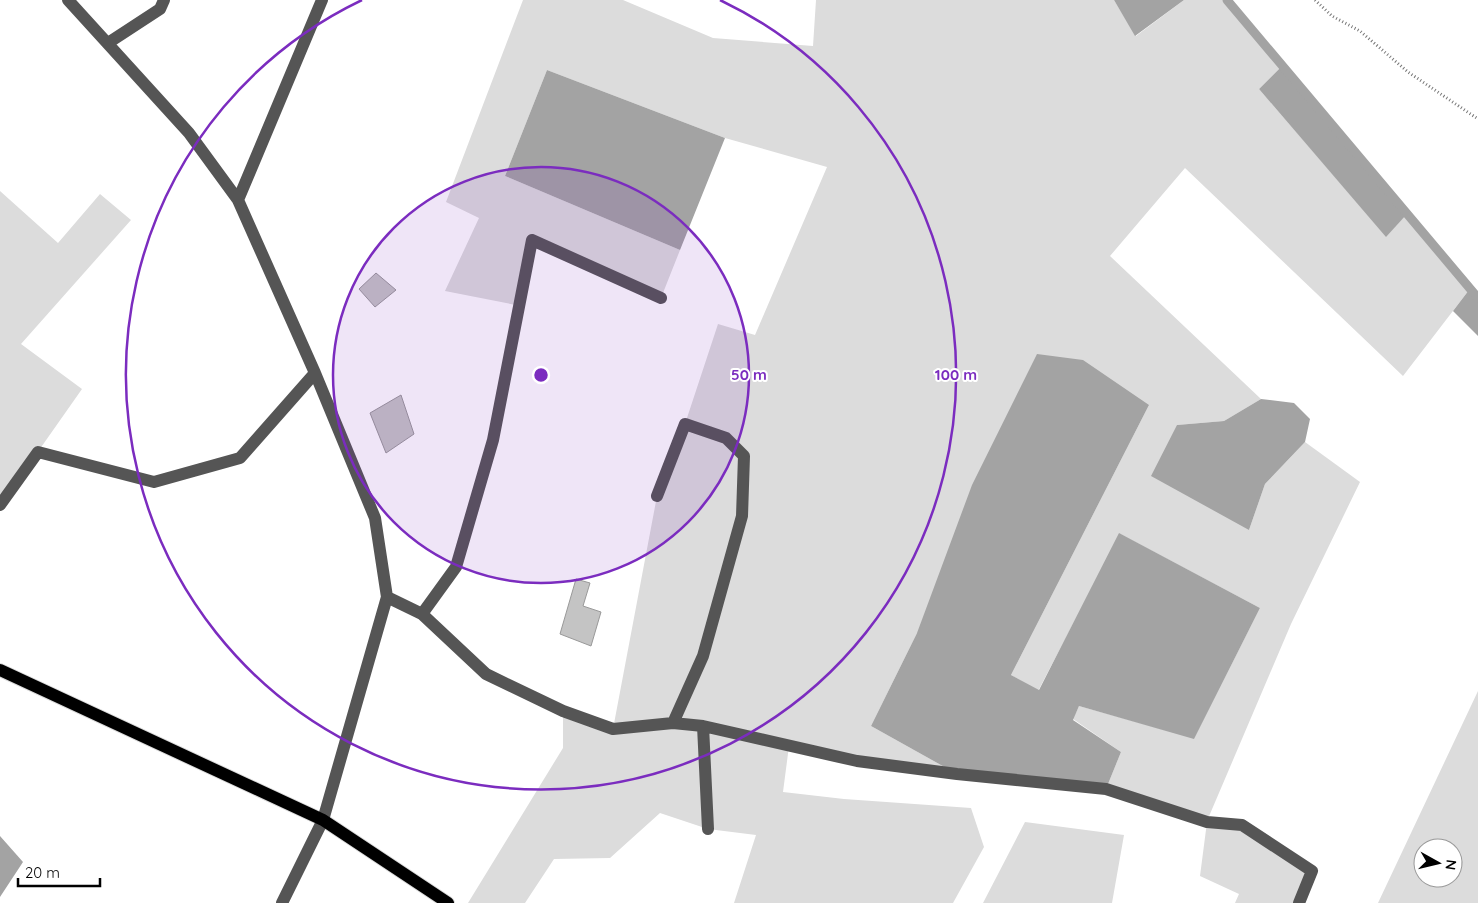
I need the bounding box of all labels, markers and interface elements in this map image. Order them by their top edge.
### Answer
text: 50 m [731,365,767,384]
text: 100 m [935,365,977,384]
centre of rings [532,366,550,384]
north arrow [1413,838,1463,888]
scale bar [18,856,100,888]
text: N [1441,858,1461,871]
text: 20 m [25,863,60,882]

